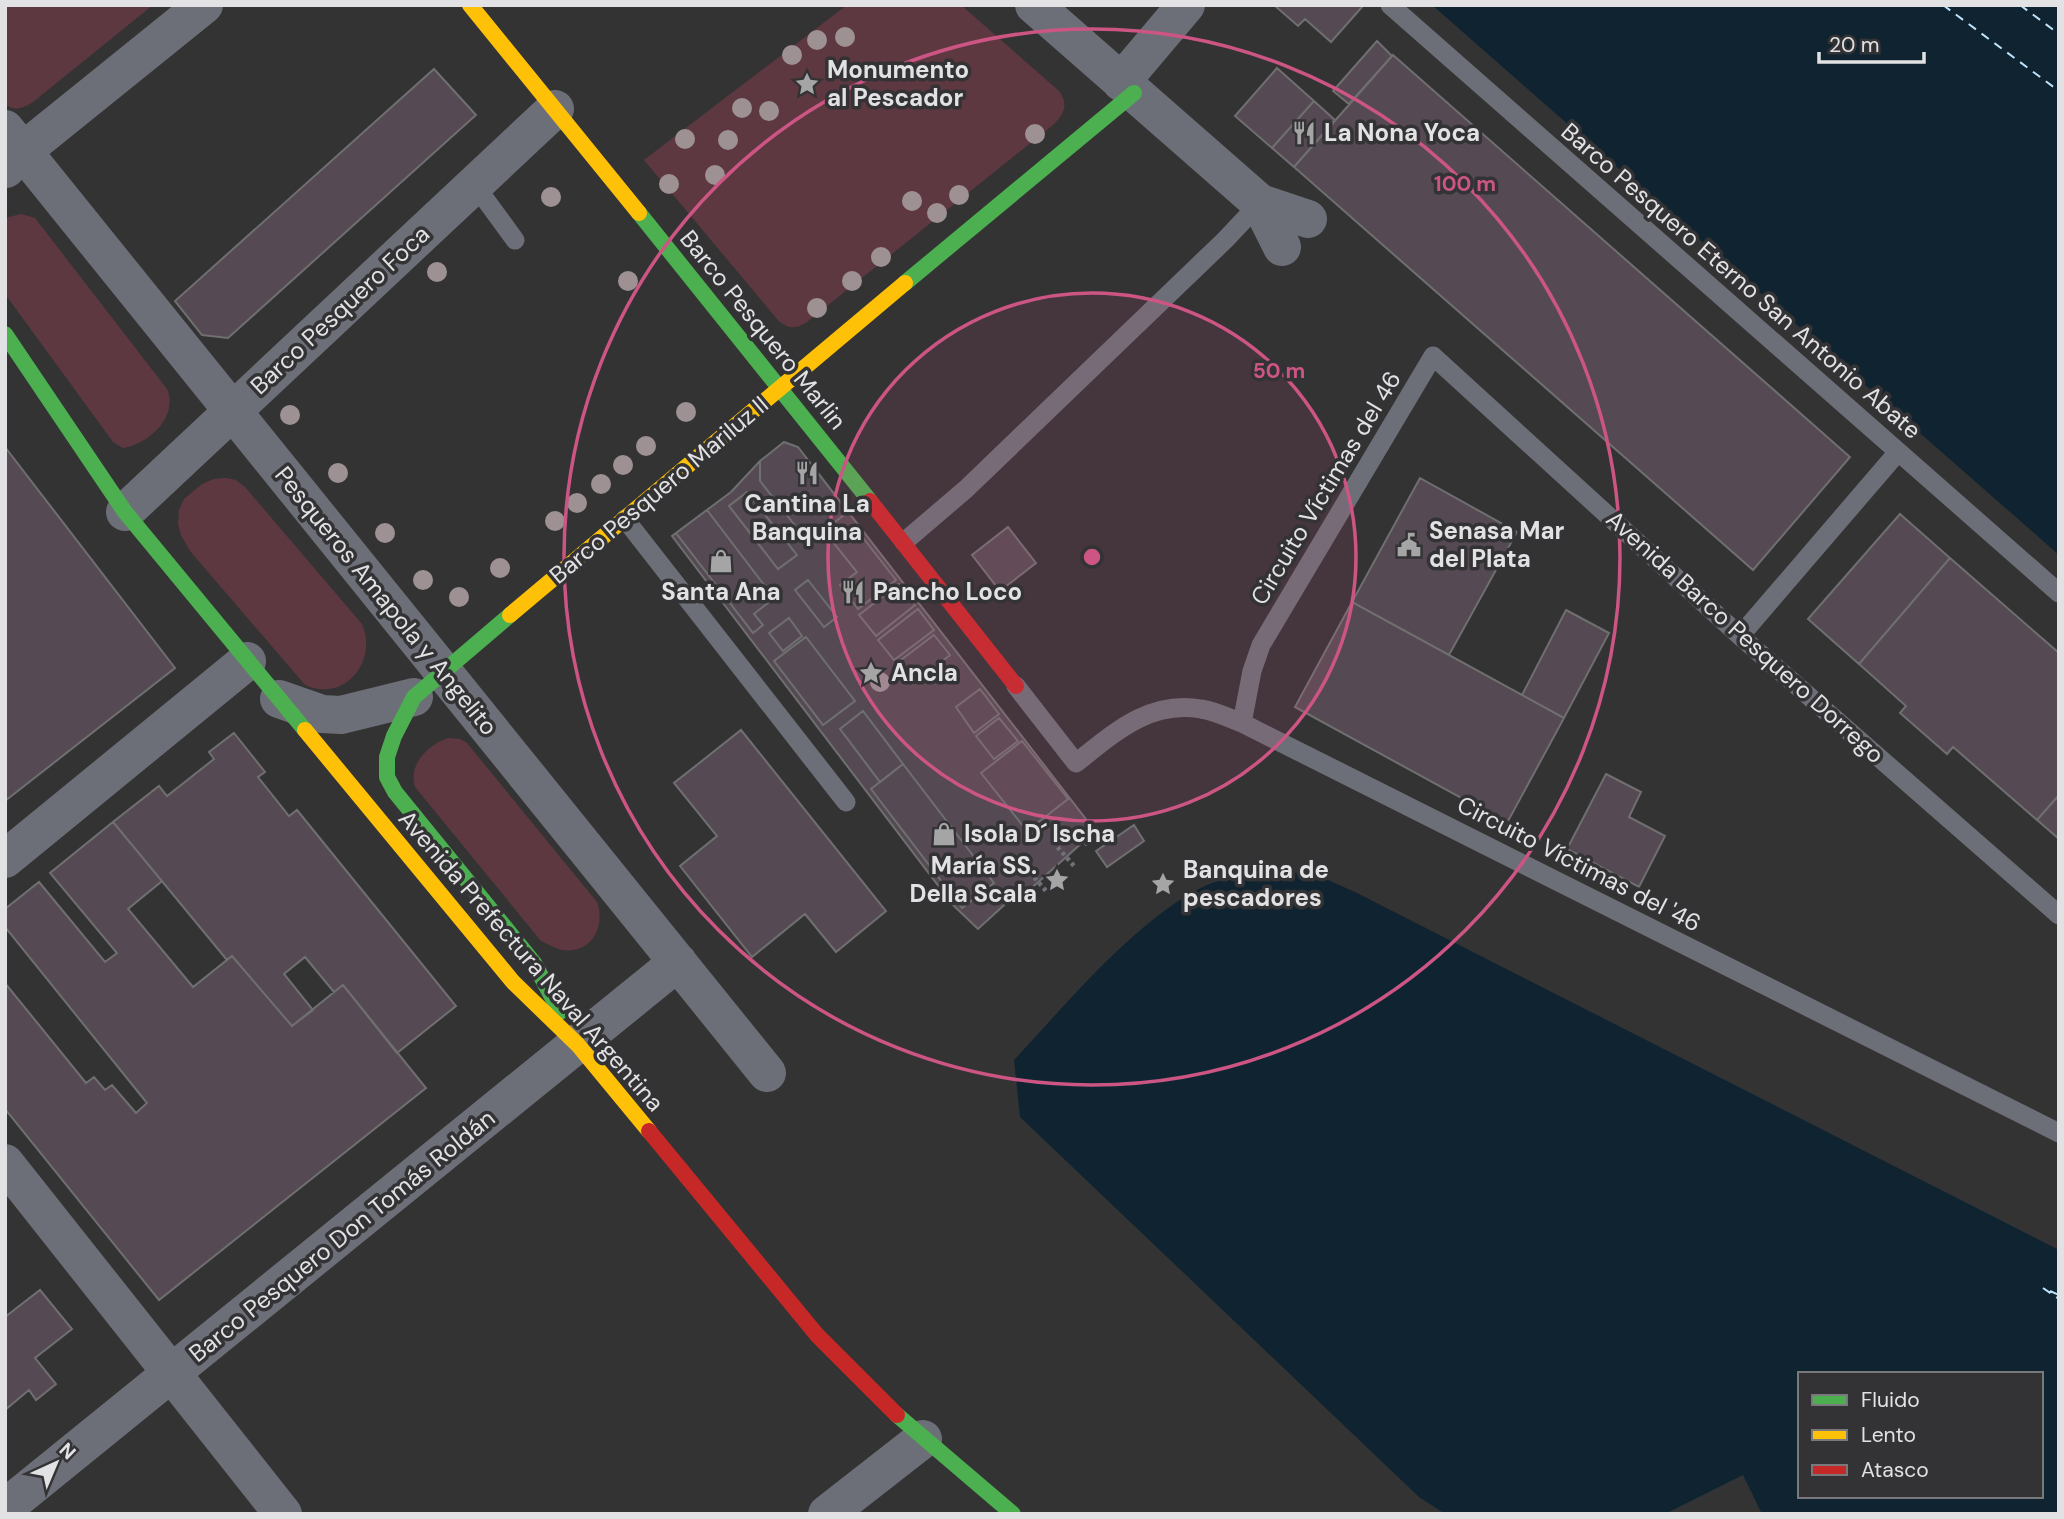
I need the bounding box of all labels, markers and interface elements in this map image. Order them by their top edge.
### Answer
scale bar [1819,21,1924,65]
text: 20 m [1829,31,1880,59]
place label: Monumento al Pescador [827,54,969,113]
place icon: Monumento al Pescador [793,70,821,98]
street label: Barco Pesquero Eterno San Antonio Abate [1555,116,1928,445]
place label: La Nona Yoca [1324,117,1480,148]
restaurant icon: La Nona Yoca [1290,119,1318,147]
text: 100 m [1434,170,1496,198]
street label: Barco Pesquero Foca [244,218,436,401]
street label: Barco Pesquero Marlin [673,224,853,436]
text: 50 m [1253,357,1305,385]
street label: Circuito Víctimas del 46 [1243,365,1408,610]
street label: Barco Pesquero Mariluz II [543,389,774,590]
restaurant icon: Cantina La Banquina [793,459,821,487]
street label: Pesqueros Amapola y Angelito [268,460,505,741]
place label: Cantina La Banquina [744,488,870,547]
street label: Avenida Barco Pesquero Dorrego [1600,503,1891,770]
place label: Senasa Mar del Plata [1429,515,1565,574]
public building icon: Senasa Mar del Plata [1395,531,1423,559]
centre of rings [1080,545,1104,569]
shop icon: Santa Ana [707,547,735,575]
place label: Santa Ana [661,576,781,607]
place label: Pancho Loco [873,576,1022,607]
restaurant icon: Pancho Loco [839,578,867,606]
place label: Ancla [891,657,958,688]
place icon: Ancla [857,659,885,687]
street label: Circuito Víctimas del '46 [1452,789,1706,939]
street label: Avenida Prefectura Naval Argentina [392,804,671,1118]
place label: Isola D´ Ischa [964,818,1115,849]
shop icon: Isola D´ Ischa [930,820,958,848]
place label: María SS. Della Scala [909,850,1037,909]
place label: Banquina de pescadores [1183,854,1329,913]
place icon: María SS. Della Scala [1043,866,1071,894]
place icon: Banquina de pescadores [1149,870,1177,898]
street label: Barco Pesquero Don Tomás Roldán [182,1102,501,1369]
legend [1798,1372,2043,1498]
text: Fluido [1861,1386,1920,1414]
text: Lento [1861,1421,1916,1449]
north arrow [21,1428,91,1498]
text: N [54,1437,81,1465]
text: Atasco [1861,1456,1929,1484]

